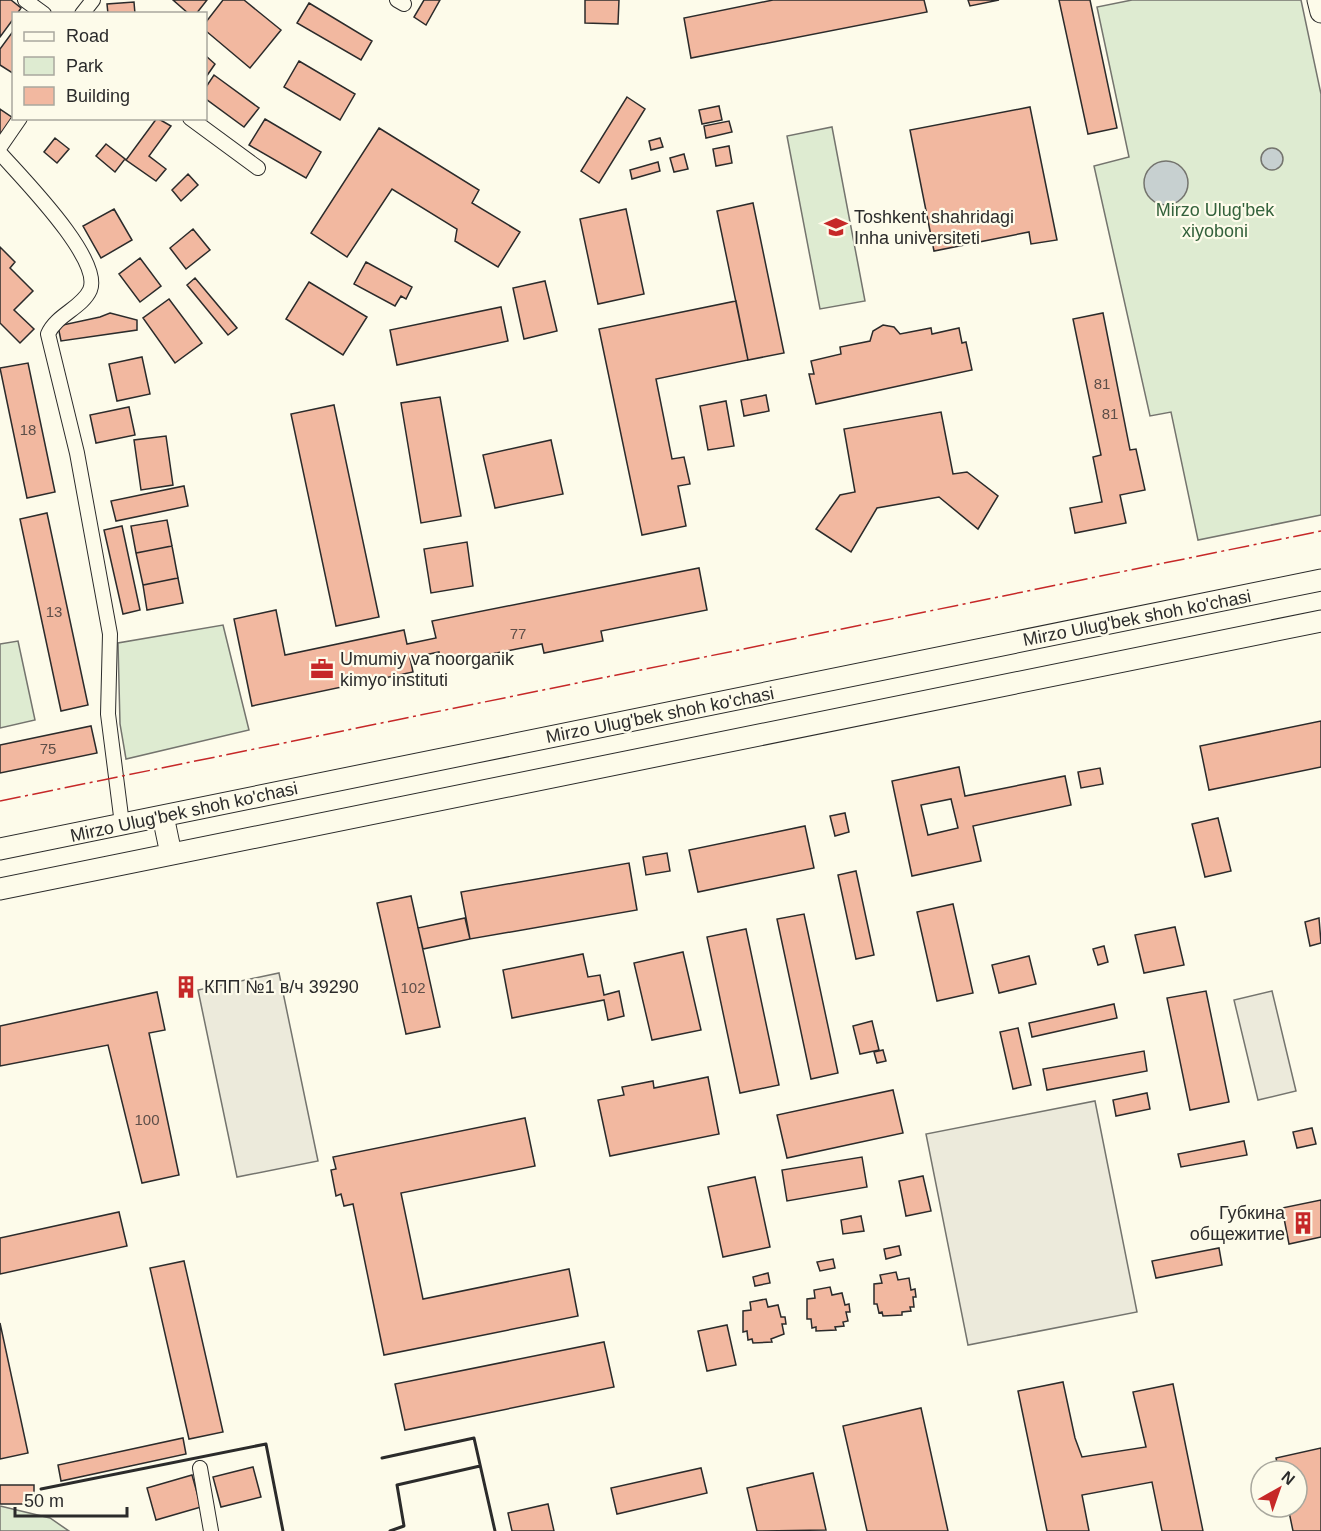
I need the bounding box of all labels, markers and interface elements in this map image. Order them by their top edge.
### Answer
legend [12,12,207,120]
text: Road [66,26,109,46]
text: Park [66,56,104,76]
text: Building [66,86,130,106]
park label: Mirzo Ulug'bek xiyoboni [1156,200,1275,241]
place label: Toshkent shahridagi Inha universiteti [854,207,1014,248]
school or university icon: Toshkent shahridagi Inha universiteti [823,214,849,240]
house number: 81 [1094,375,1110,392]
house number: 81 [1102,405,1118,422]
house number: 18 [20,421,36,438]
street label: Mirzo Ulug'bek shoh ko'chasi [1021,586,1253,650]
house number: 13 [46,603,62,620]
house number: 77 [510,625,526,642]
place label: Umumiy va noorganik kimyo instituti [340,649,515,690]
office icon: Umumiy va noorganik kimyo instituti [309,656,335,682]
street label: Mirzo Ulug'bek shoh ko'chasi [544,683,776,747]
house number: 75 [40,740,56,757]
street label: Mirzo Ulug'bek shoh ko'chasi [68,778,300,846]
building icon: КПП №1 в/ч 39290 [173,974,199,1000]
place label: КПП №1 в/ч 39290 [204,977,359,997]
house number: 102 [400,979,426,996]
house number: 100 [134,1111,160,1128]
place label: Губкина общежитие [1190,1203,1286,1244]
building icon: Губкина общежитие [1290,1210,1316,1236]
north arrow [1249,1459,1309,1519]
text: N [1278,1468,1298,1488]
scale bar [15,1480,128,1518]
text: 50 m [24,1491,64,1511]

